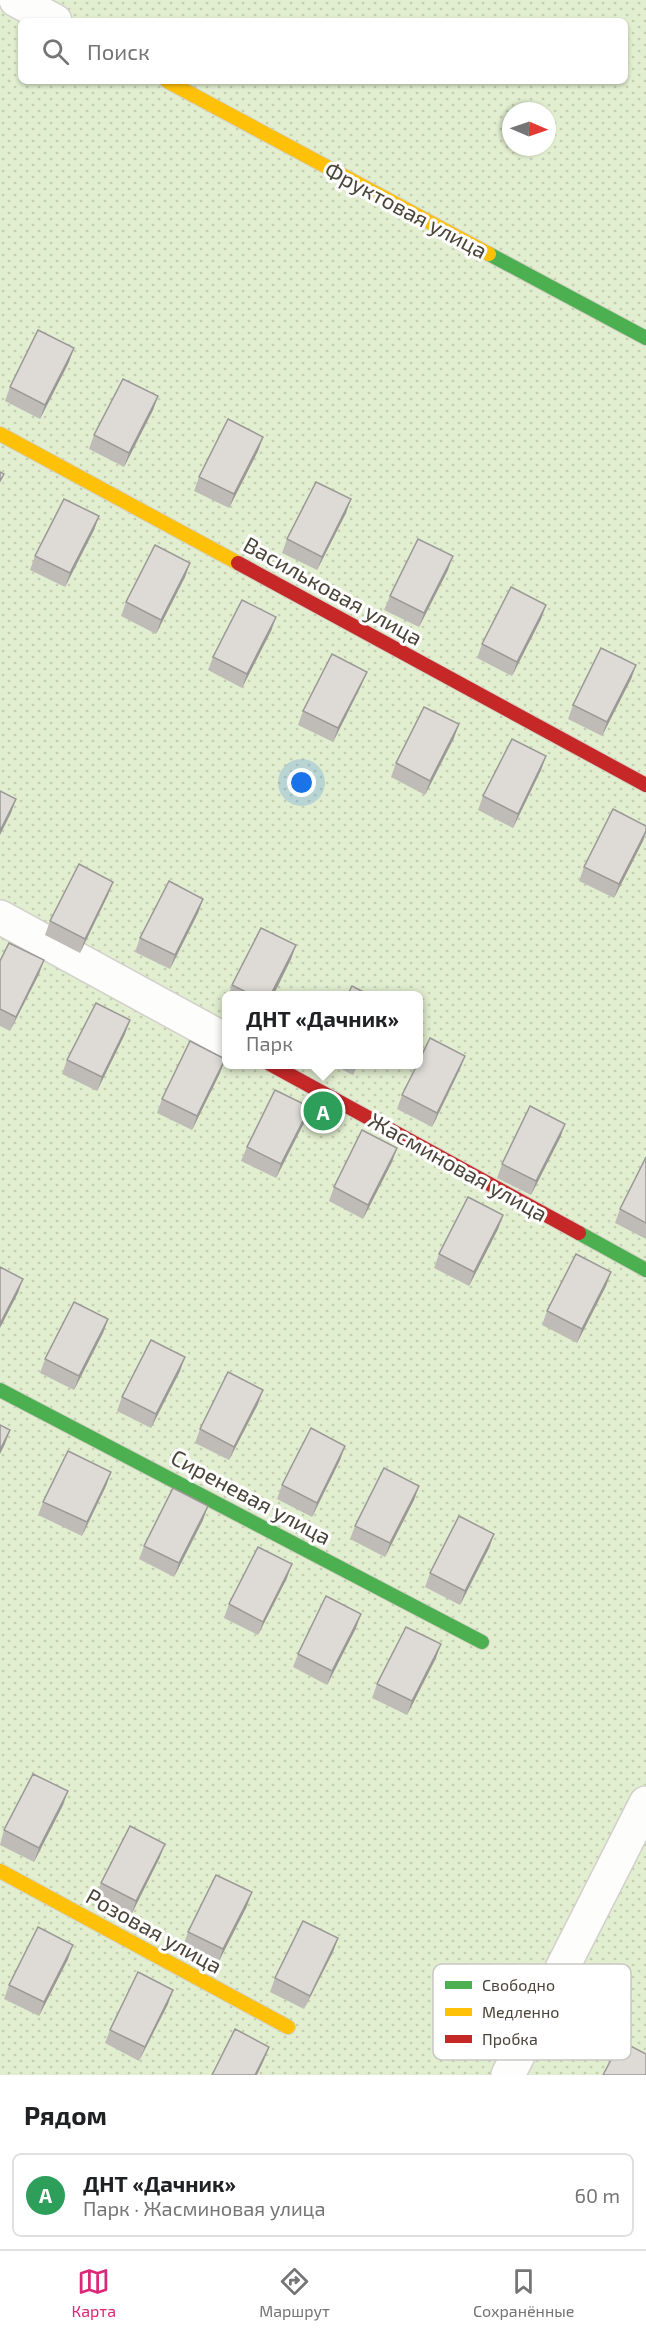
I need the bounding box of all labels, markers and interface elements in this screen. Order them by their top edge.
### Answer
search box [18,18,628,84]
icon: search [39,35,72,68]
text: Поиск [87,38,150,64]
north arrow [502,102,556,156]
street label: Фруктовая улица [320,155,492,264]
street label: Васильковая улица [239,530,427,651]
your location [287,768,316,797]
popup [222,991,423,1069]
text: ДНТ «Дачник» [246,1005,399,1031]
text: Парк [246,1031,293,1055]
pin: A [304,1088,342,1134]
street label: Жасминовая улица [364,1106,552,1227]
street label: Сиреневая улица [167,1443,336,1550]
street label: Розовая улица [81,1882,227,1979]
legend [433,1964,631,2060]
text: Свободно [482,1975,555,1994]
text: Медленно [482,2002,559,2021]
text: Пробка [482,2029,538,2048]
text: Рядом [24,2099,107,2130]
text: ДНТ «Дачник» [83,2170,236,2196]
text: A [39,2183,52,2207]
text: 60 m [575,2183,620,2207]
text: Парк · Жасминовая улица [83,2196,326,2220]
tab: Карта [72,2265,116,2320]
tab: Маршрут [259,2265,330,2320]
tab: Сохранённые [473,2265,574,2320]

